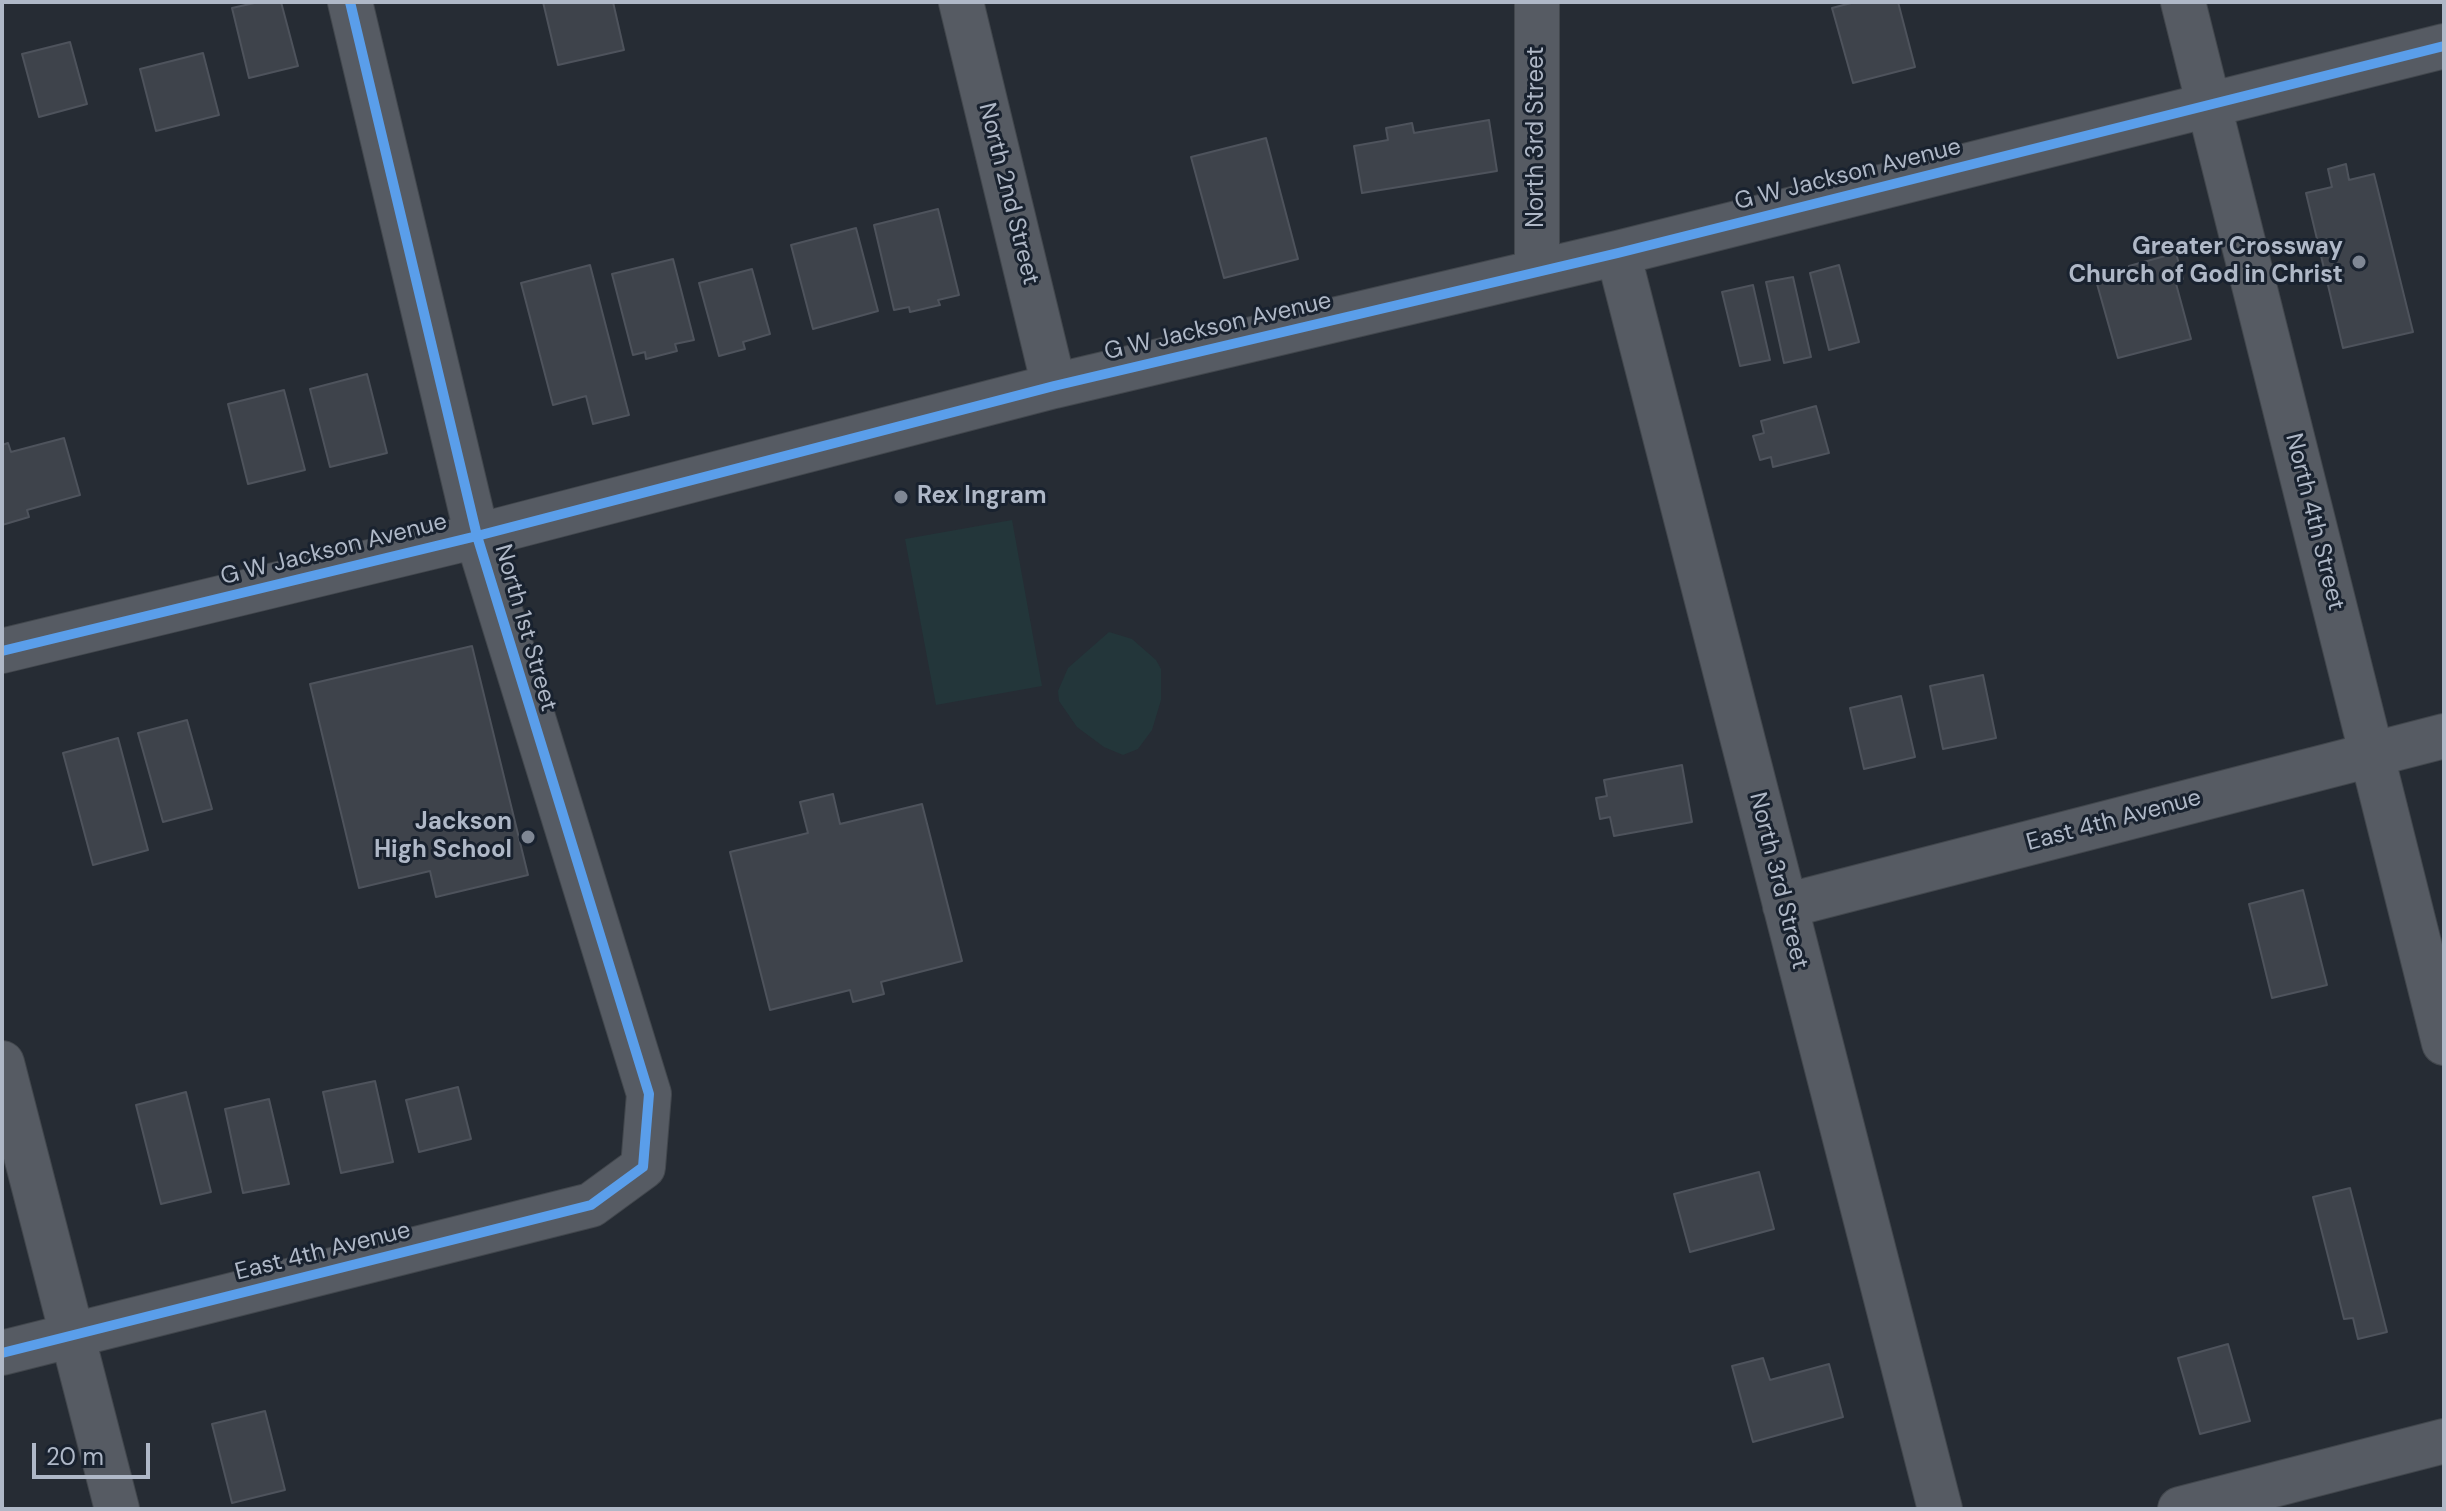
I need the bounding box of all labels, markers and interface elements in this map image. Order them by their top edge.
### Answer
street label: North 3rd Street [1523,46,1551,228]
street label: North 2nd Street [971,100,1045,288]
street label: G W Jackson Avenue [1732,133,1964,217]
place label: Greater Crossway Church of God in Christ [2068,234,2343,290]
marker: Greater Crossway Church of God in Christ [2350,253,2368,271]
street label: G W Jackson Avenue [1102,287,1334,367]
street label: North 4th Street [2278,430,2350,614]
place label: Rex Ingram [917,483,1046,511]
marker: Rex Ingram [892,488,910,506]
street label: G W Jackson Avenue [218,508,450,592]
street label: North 1st Street [487,541,563,715]
street label: East 4th Avenue [2024,784,2204,858]
street label: North 3rd Street [1742,790,1814,972]
place label: Jackson High School [374,809,512,865]
marker: Jackson High School [519,828,537,846]
street label: East 4th Avenue [232,1216,414,1288]
scale bar [36,1427,154,1477]
text: 20 m [46,1441,104,1472]

